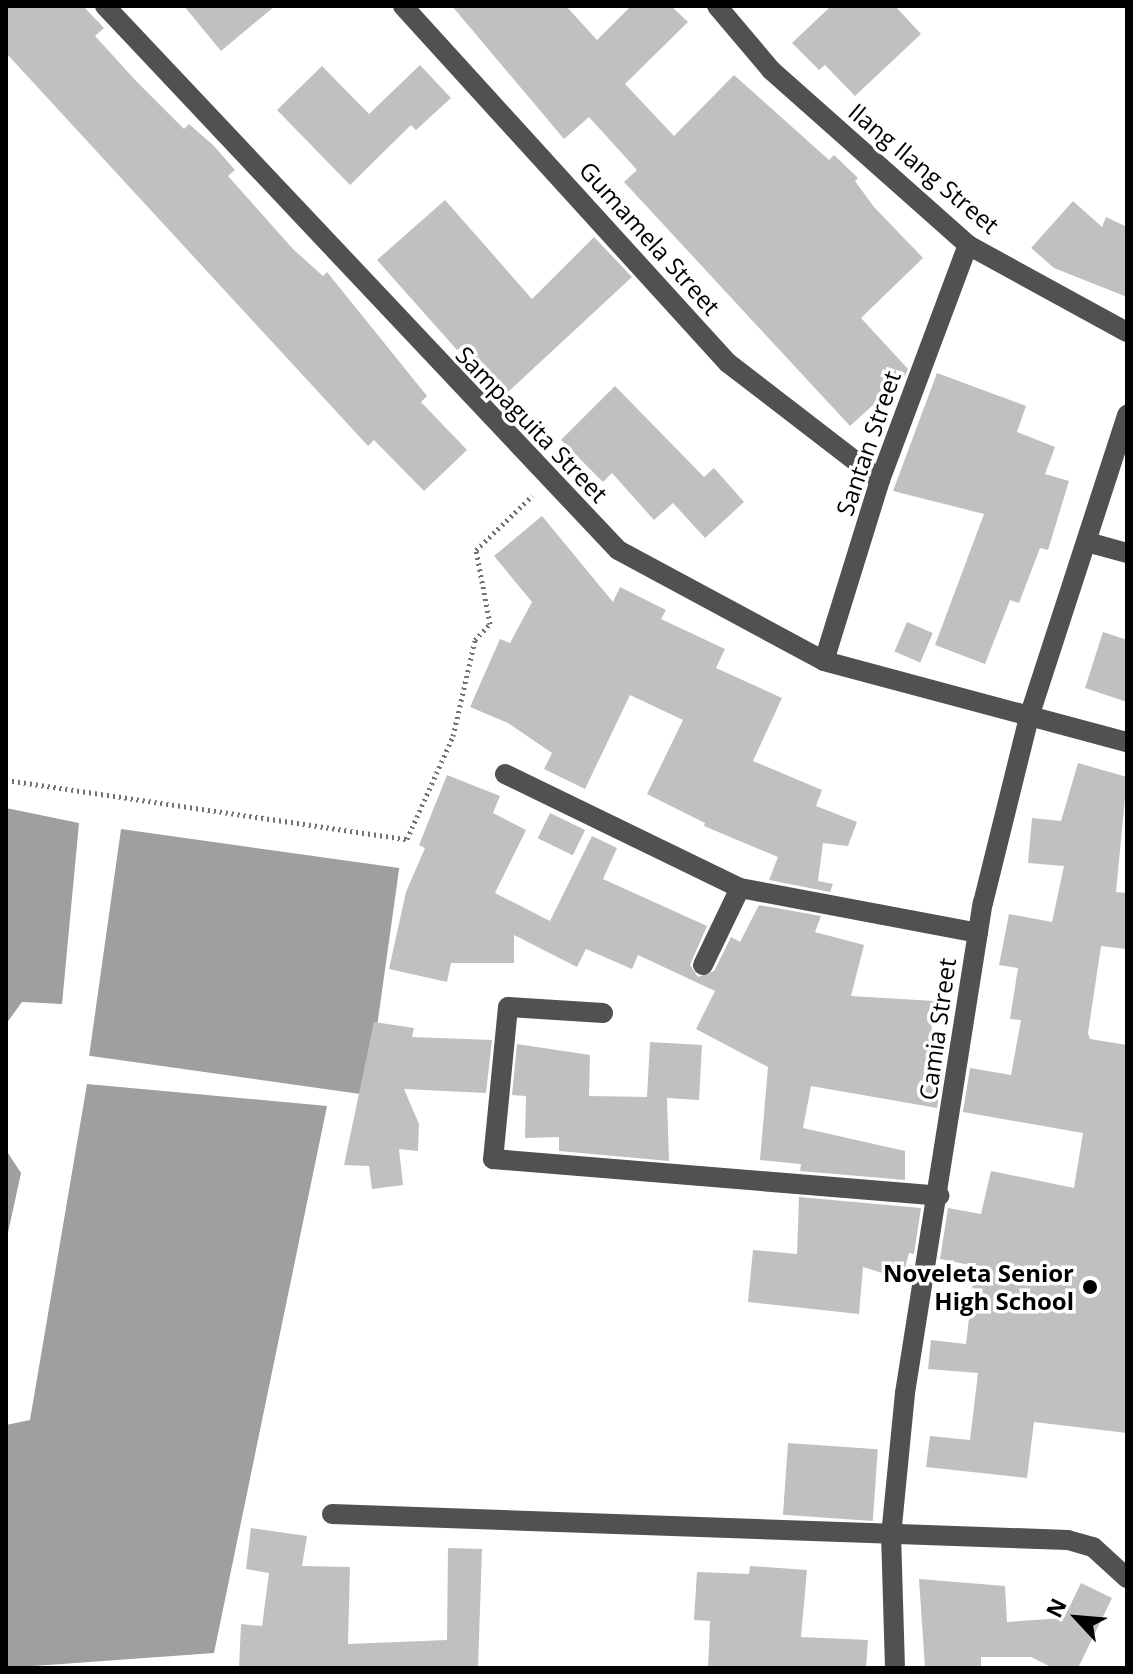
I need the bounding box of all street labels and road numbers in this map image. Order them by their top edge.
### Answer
street label: Ilang Ilang Street [843,97,1005,239]
street label: Gumamela Street [574,156,726,320]
street label: Sampaguita Street [450,340,614,508]
street label: Santan Street [830,367,906,519]
street label: Camia Street [913,956,961,1102]

